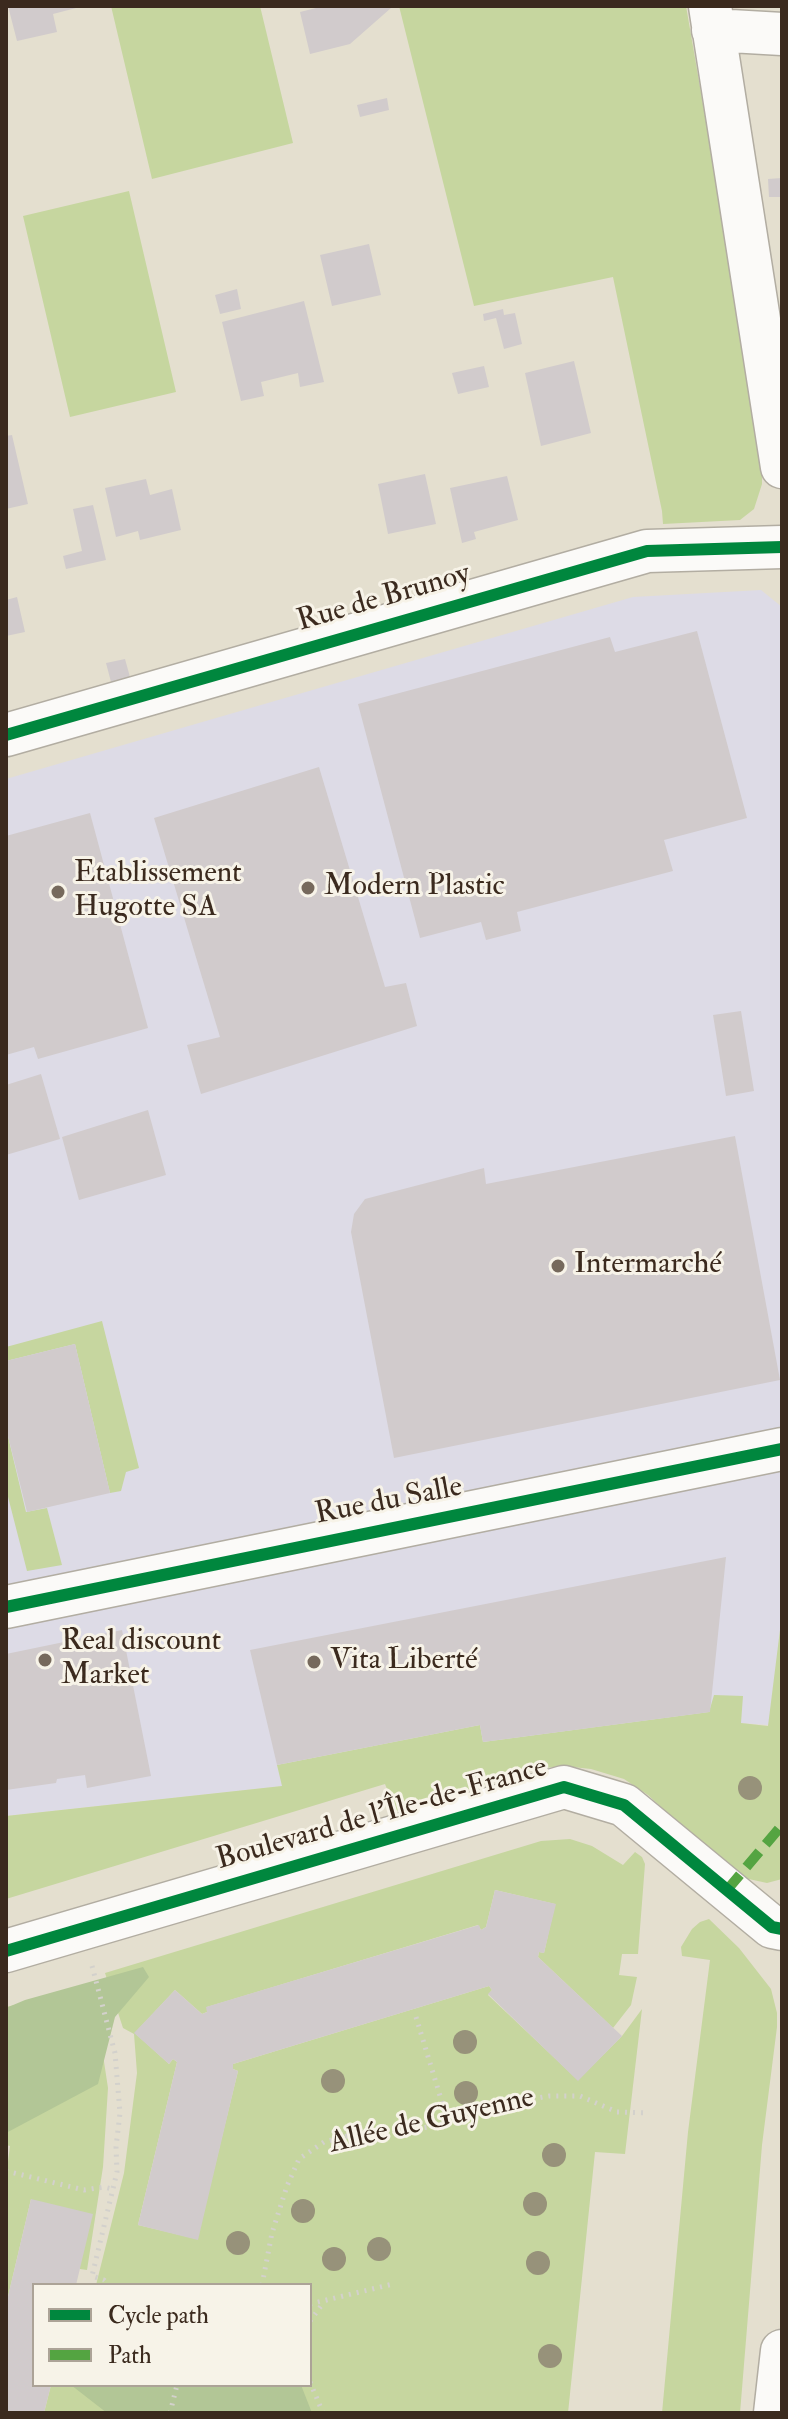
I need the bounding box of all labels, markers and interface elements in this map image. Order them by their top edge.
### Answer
street label: Rue de Brunoy [293,557,475,641]
place label: Etablissement Hugotte SA [74,857,242,928]
place label: Modern Plastic [324,870,505,906]
marker: Modern Plastic [299,879,317,897]
marker: Etablissement Hugotte SA [49,883,67,901]
place label: Intermarché [574,1248,722,1284]
marker: Intermarché [549,1257,567,1275]
street label: Rue du Salle [312,1470,466,1534]
place label: Real discount Market [61,1625,221,1696]
place label: Vita Liberté [330,1644,478,1680]
marker: Real discount Market [36,1651,54,1669]
marker: Vita Liberté [305,1653,323,1671]
street label: Boulevard de l'Île-de-France [212,1751,552,1879]
street label: Allée de Guyenne [326,2081,538,2163]
legend [32,2283,312,2387]
text: Cycle path [108,2300,209,2331]
text: Path [108,2340,152,2371]

